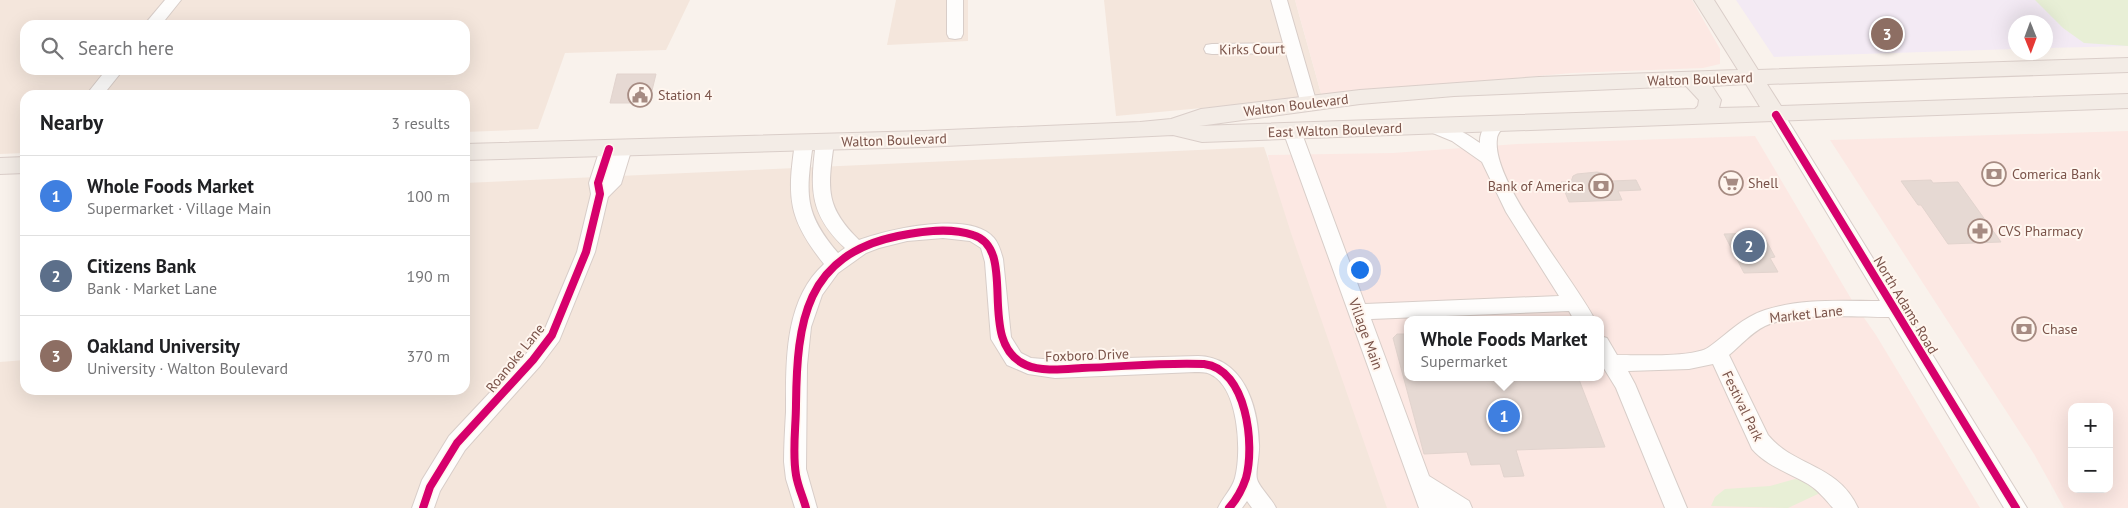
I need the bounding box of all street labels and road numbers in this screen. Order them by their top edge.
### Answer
street label: Kirks Court [1219,39,1285,59]
street label: Walton Boulevard [1647,68,1753,90]
street label: Walton Boulevard [1242,90,1350,120]
street label: East Walton Boulevard [1268,119,1402,141]
street label: Walton Boulevard [841,129,947,151]
street label: North Adams Road [1870,253,1942,357]
street label: Village Main [1344,295,1387,372]
street label: Market Lane [1768,301,1844,327]
street label: Roanoke Lane [482,320,548,396]
street label: Foxboro Drive [1045,345,1129,365]
street label: Festival Park [1718,368,1768,444]

